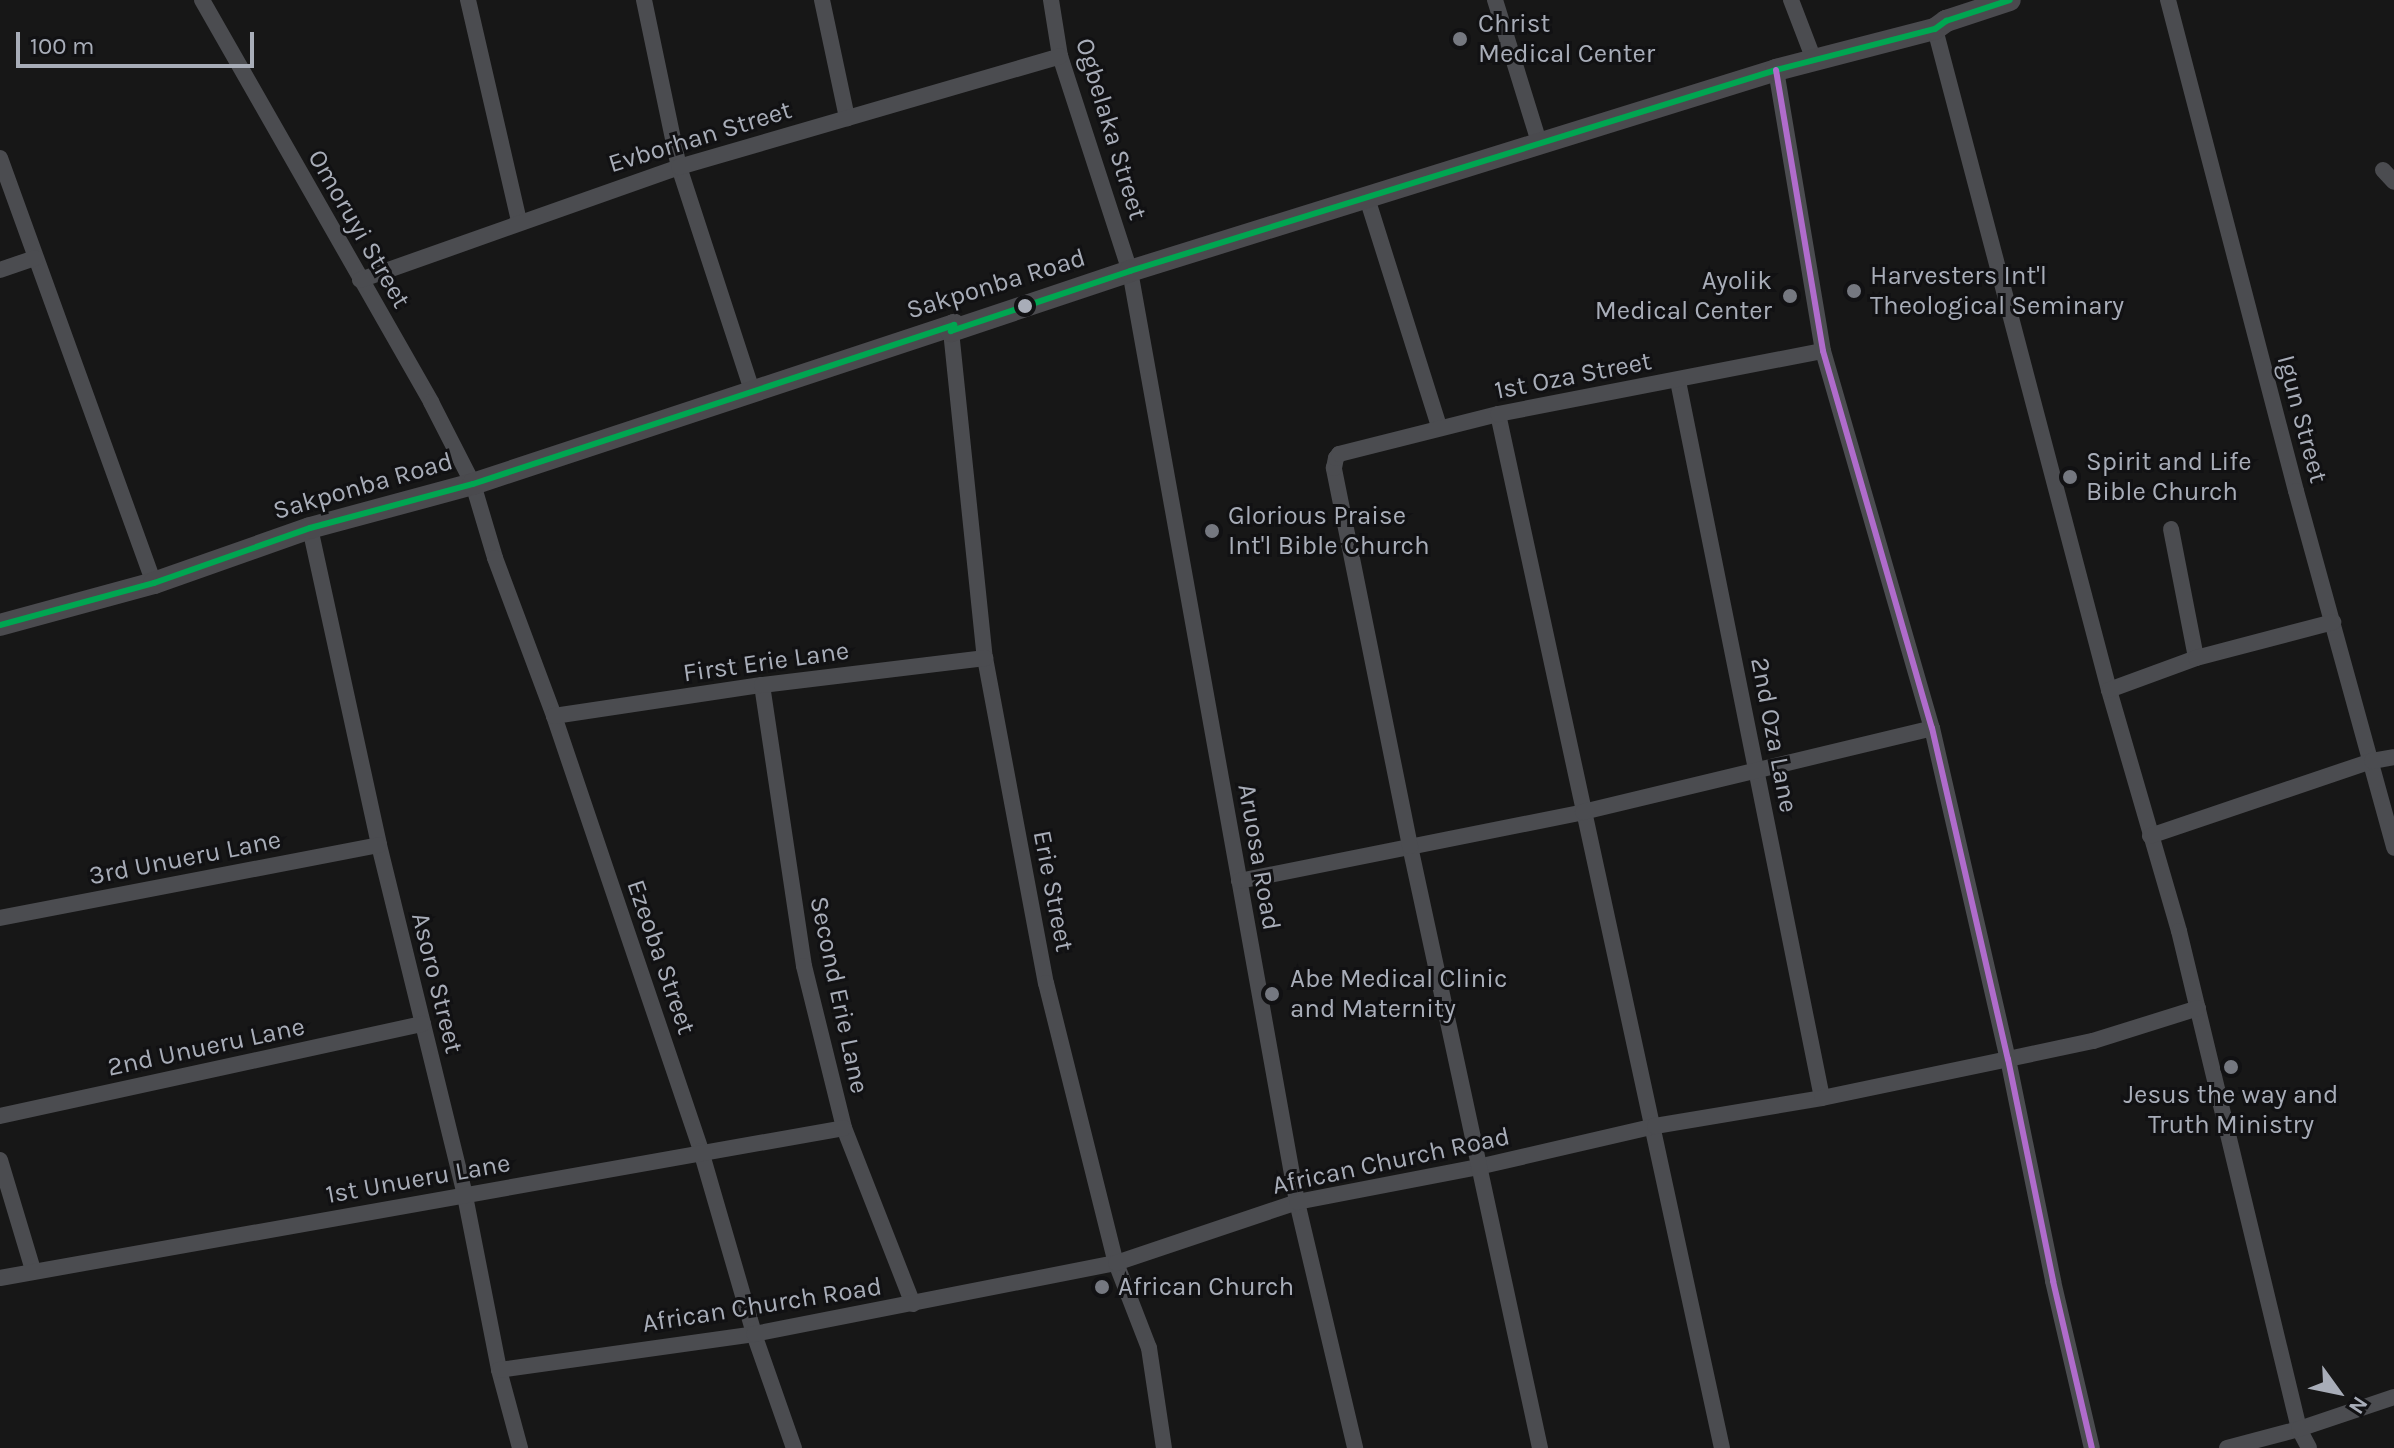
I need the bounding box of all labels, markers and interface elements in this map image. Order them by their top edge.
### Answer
place label: Christ Medical Center [1478,8,1655,70]
scale bar [20,16,258,66]
marker: Christ Medical Center [1449,28,1471,50]
text: 100 m [30,32,95,60]
street label: Ogbelaka Street [1069,34,1153,224]
street label: Evborhan Street [605,94,795,180]
street label: Omoruyi Street [301,144,417,314]
street label: Sakponba Road [903,242,1089,326]
place label: Harvesters Int'l Theological Seminary [1870,260,2124,322]
place label: Ayolik Medical Center [1595,265,1772,326]
marker: Harvesters Int'l Theological Seminary [1845,282,1863,300]
marker: Ayolik Medical Center [1779,285,1801,307]
unlabelled marker [1017,298,1033,314]
street label: 1st Oza Street [1492,345,1654,407]
street label: Igun Street [2270,352,2334,486]
street label: Sakponba Road [270,445,456,527]
place label: Spirit and Life Bible Church [2086,446,2252,508]
marker: Spirit and Life Bible Church [2061,468,2079,486]
place label: Glorious Praise Int'l Bible Church [1228,500,1430,562]
marker: Glorious Praise Int'l Bible Church [1203,522,1221,540]
street label: First Erie Lane [681,635,851,689]
street label: 2nd Oza Lane [1744,655,1804,815]
street label: Aruosa Road [1231,781,1287,933]
street label: 3rd Unueru Lane [86,824,284,892]
street label: Erie Street [1026,828,1080,954]
street label: Ezeoba Street [620,875,702,1039]
street label: Second Erie Lane [803,894,875,1096]
street label: Asoro Street [404,909,470,1057]
place label: Abe Medical Clinic and Maternity [1290,963,1507,1024]
marker: Abe Medical Clinic and Maternity [1261,983,1283,1005]
street label: 2nd Unueru Lane [104,1011,308,1083]
marker: Jesus the way and Truth Ministry [2222,1058,2240,1076]
place label: Jesus the way and Truth Ministry [2124,1079,2338,1140]
street label: African Church Road [1269,1121,1513,1201]
street label: 1st Unueru Lane [323,1147,513,1211]
street label: African Church Road [640,1271,884,1339]
place label: African Church [1118,1271,1294,1303]
marker: African Church [1093,1278,1111,1296]
north arrow [2298,1352,2378,1432]
text: N [2343,1391,2373,1419]

